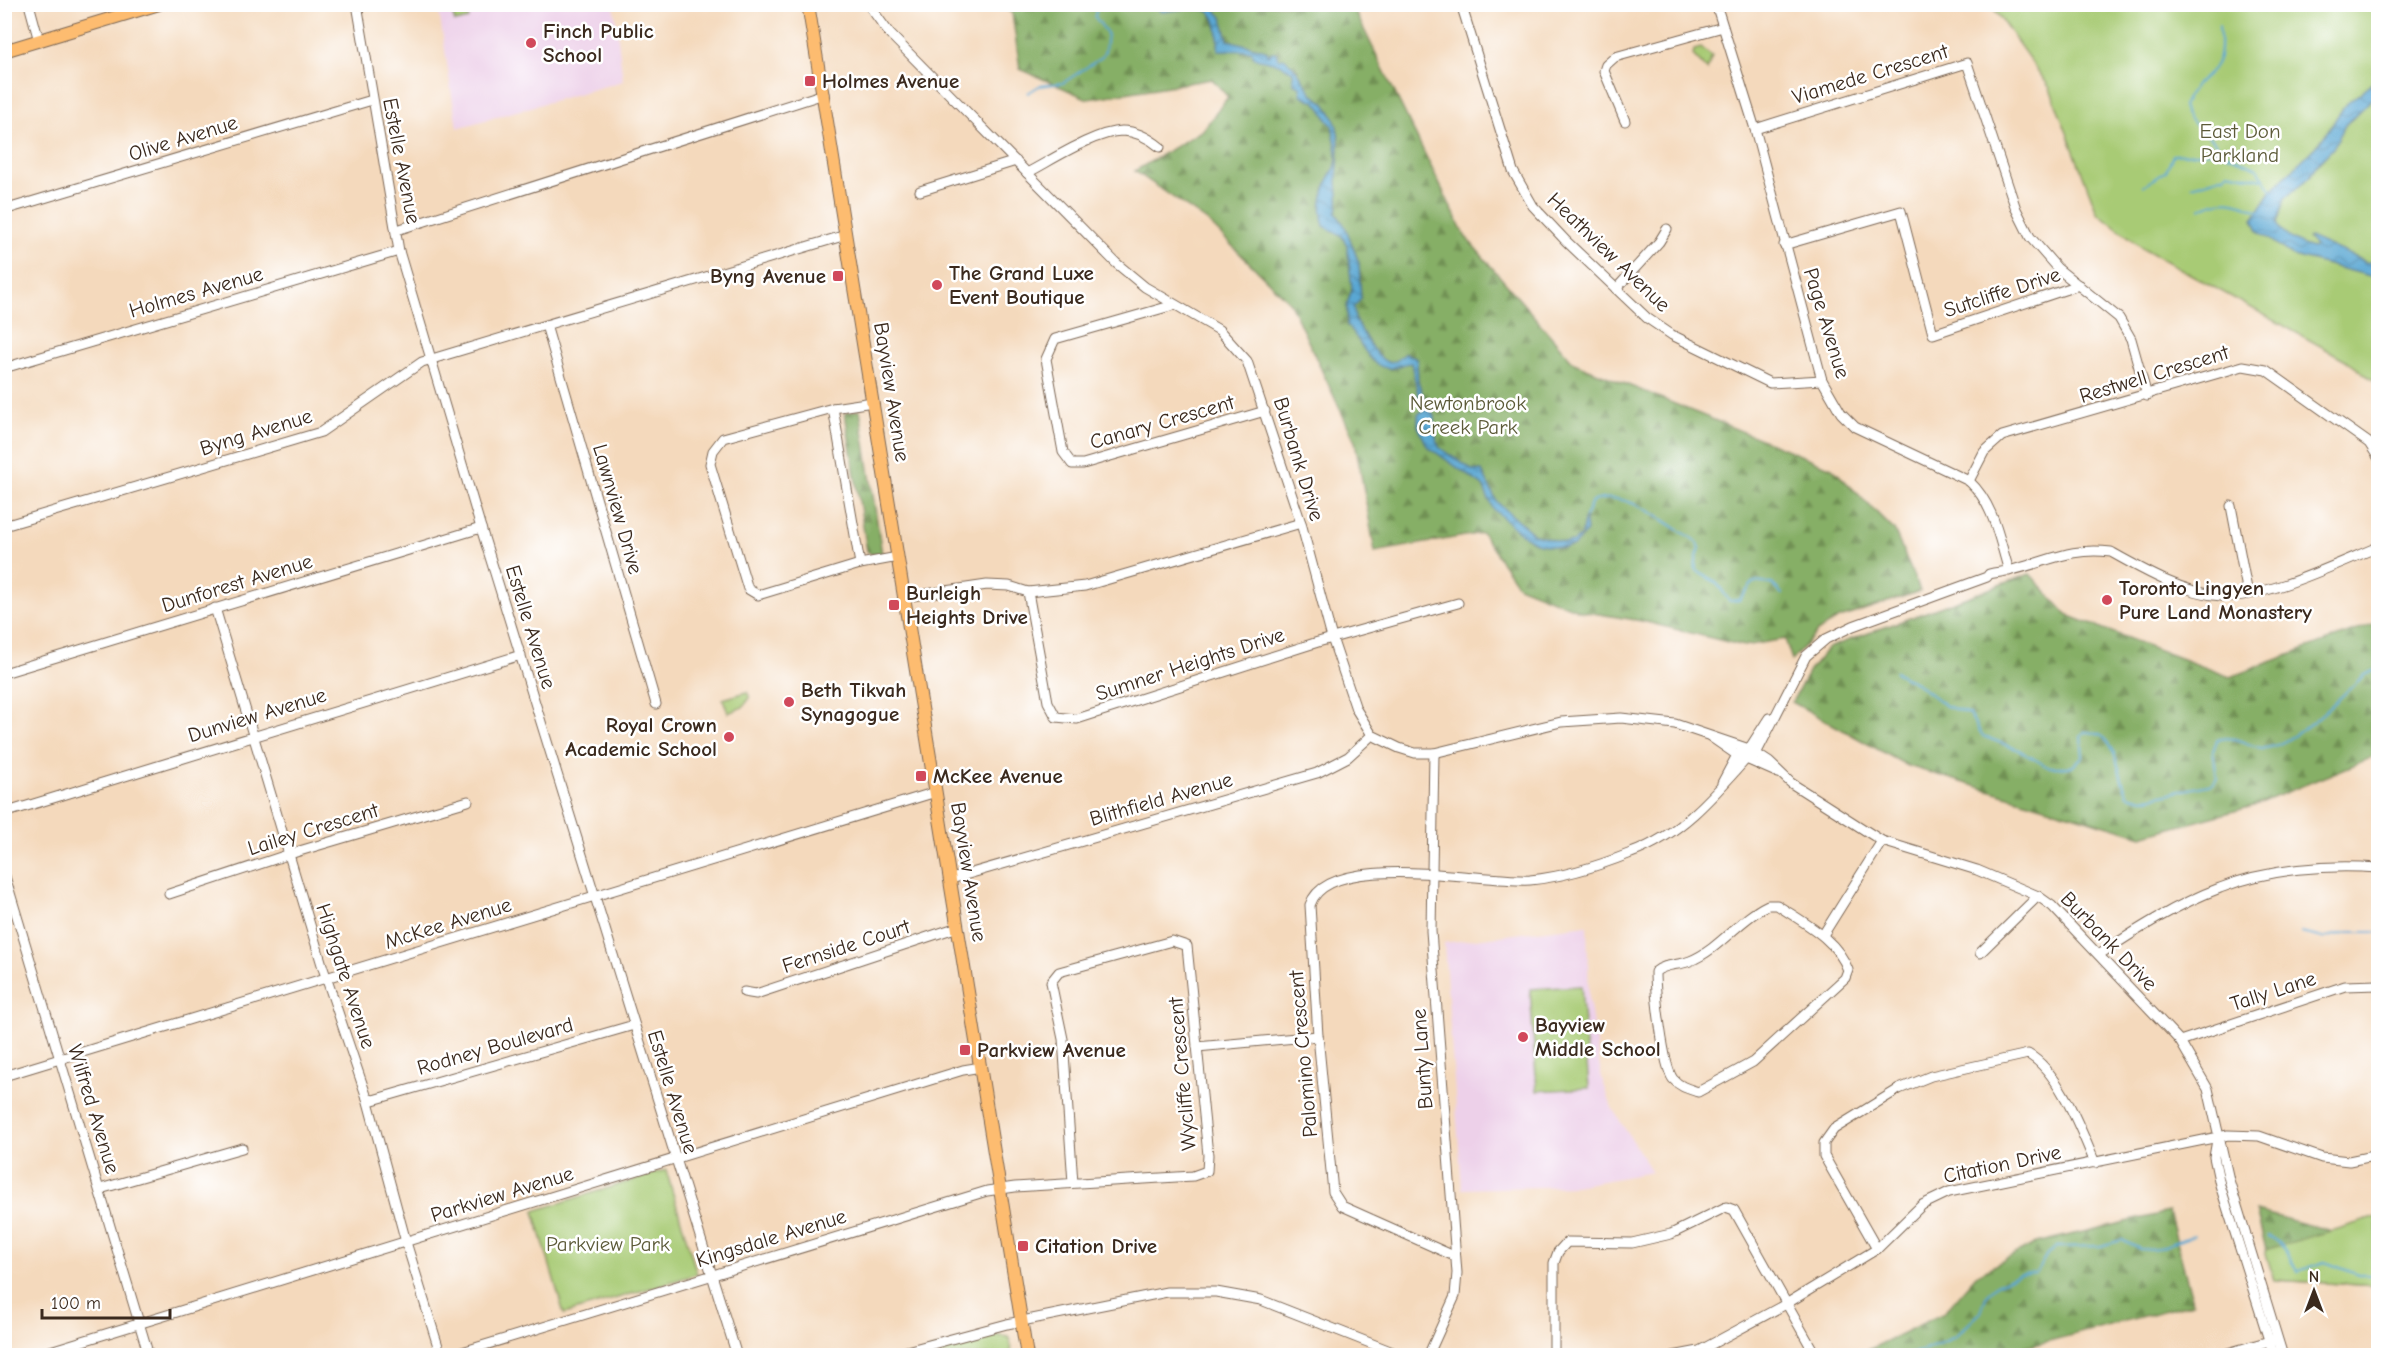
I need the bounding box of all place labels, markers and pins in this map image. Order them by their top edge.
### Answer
place label: Finch Public School [543,19,654,67]
marker: Finch Public School [524,36,538,50]
place label: Holmes Avenue [822,69,959,93]
marker: Holmes Avenue [803,74,817,88]
place label: The Grand Luxe Event Boutique [949,261,1094,309]
place label: Byng Avenue [710,264,826,288]
marker: Byng Avenue [831,269,845,283]
marker: The Grand Luxe Event Boutique [930,278,944,292]
place label: Toronto Lingyen Pure Land Monastery [2119,576,2312,624]
place label: Burleigh Heights Drive [906,581,1028,629]
marker: Toronto Lingyen Pure Land Monastery [2100,593,2114,607]
marker: Burleigh Heights Drive [887,598,901,612]
place label: Beth Tikvah Synagogue [801,678,906,726]
marker: Beth Tikvah Synagogue [782,695,796,709]
place label: Royal Crown Academic School [565,713,717,761]
marker: Royal Crown Academic School [722,730,736,744]
place label: McKee Avenue [933,764,1063,788]
marker: McKee Avenue [914,769,928,783]
place label: Bayview Middle School [1535,1013,1661,1061]
marker: Bayview Middle School [1516,1030,1530,1044]
place label: Parkview Avenue [977,1038,1126,1062]
marker: Parkview Avenue [958,1043,972,1057]
place label: Citation Drive [1035,1234,1157,1258]
marker: Citation Drive [1016,1239,1030,1253]

